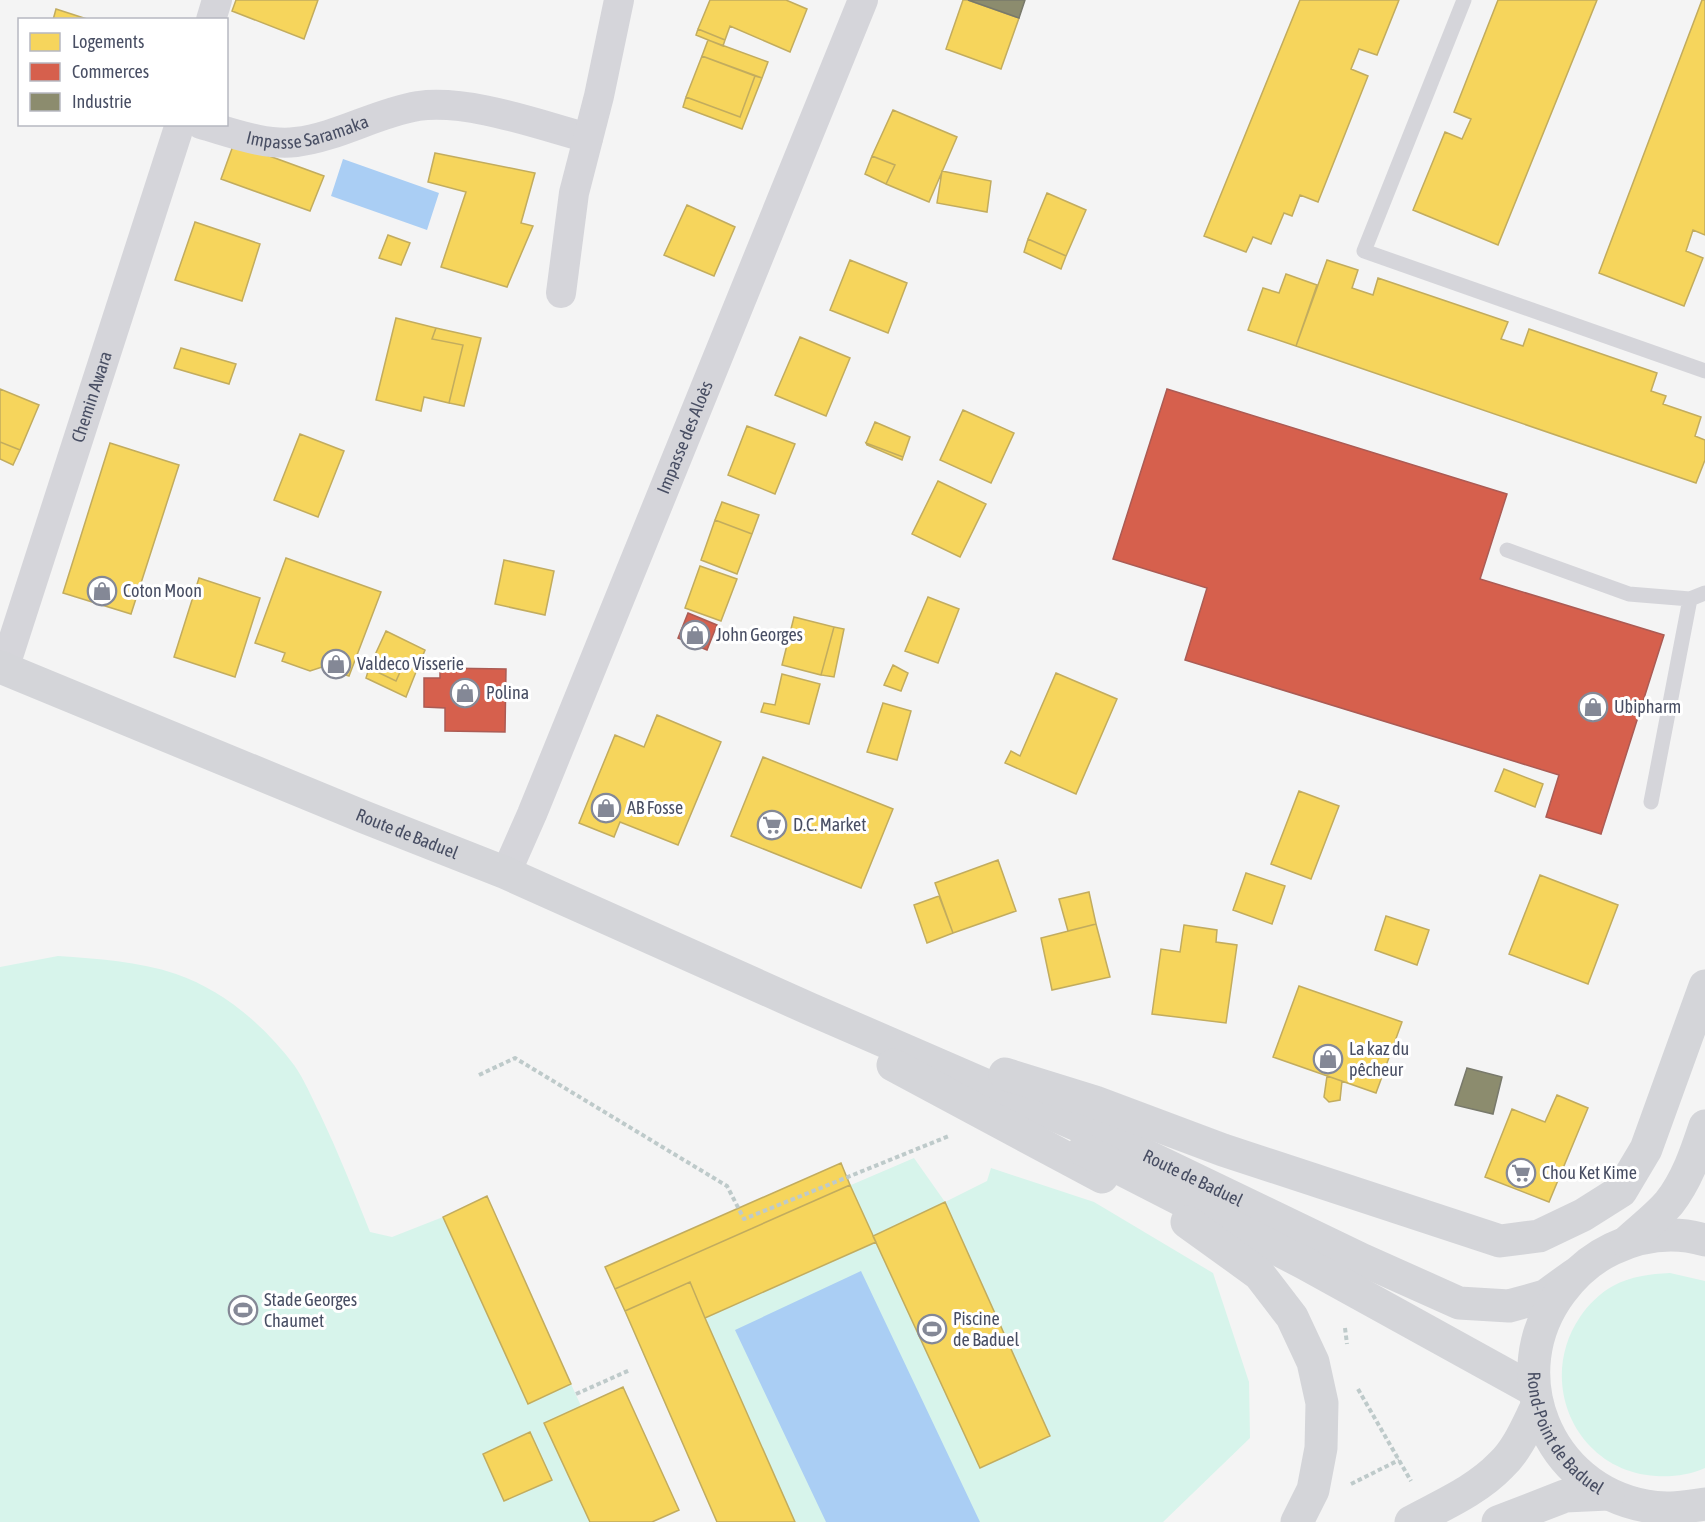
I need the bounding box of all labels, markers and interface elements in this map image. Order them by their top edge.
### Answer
legend [18,18,228,126]
text: Logements [72,31,144,52]
text: Commerces [72,61,149,82]
text: Industrie [72,91,132,112]
street label: Impasse Saramaka [244,110,371,153]
street label: Chemin Awara [67,349,116,445]
street label: Impasse des Aloès [652,378,717,497]
shop icon: Coton Moon [86,575,118,607]
place label: Coton Moon [123,580,202,601]
shop icon: John Georges [679,619,711,651]
place label: John Georges [716,624,803,645]
shop icon: Valdeco Visserie [320,648,352,680]
place label: Valdeco Visserie [357,653,464,674]
shop icon: Polina [449,677,481,709]
place label: Polina [486,682,529,703]
shop icon: Ubipharm [1577,691,1609,723]
place label: Ubipharm [1614,696,1681,717]
shop icon: AB Fosse [590,792,622,824]
place label: AB Fosse [627,797,683,818]
street label: Route de Baduel [353,804,462,863]
supermarket icon: D.C. Market [756,809,788,841]
place label: D.C. Market [793,814,866,835]
place label: La kaz du pêcheur [1349,1038,1409,1080]
shop icon: La kaz du pêcheur [1312,1043,1344,1075]
street label: Route de Baduel [1140,1145,1247,1211]
supermarket icon: Chou Ket Kime [1505,1157,1537,1189]
place label: Chou Ket Kime [1542,1162,1637,1183]
place label: Stade Georges Chaumet [264,1289,357,1331]
sports icon: Stade Georges Chaumet [227,1294,259,1326]
place label: Piscine de Baduel [953,1308,1019,1350]
sports icon: Piscine de Baduel [916,1313,948,1345]
street label: Rond-Point de Baduel [1524,1371,1608,1499]

